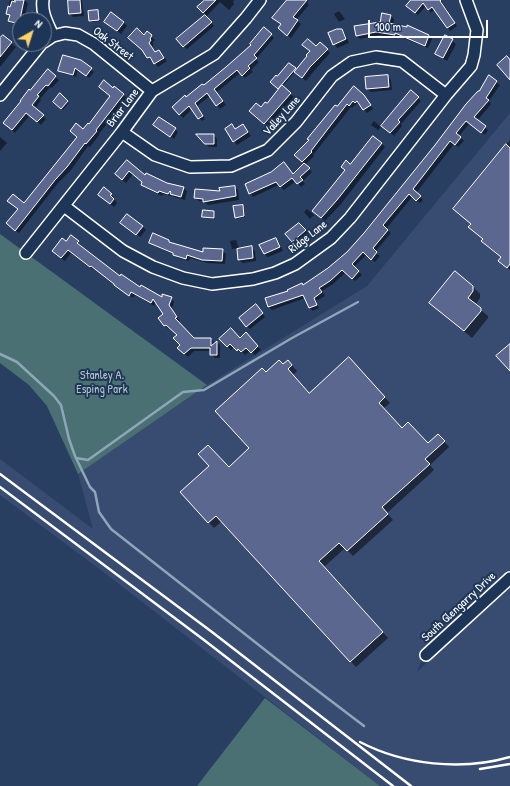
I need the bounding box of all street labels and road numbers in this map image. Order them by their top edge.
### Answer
street label: Oak Street [90,24,136,64]
street label: Briar Lane [104,86,142,130]
street label: Valley Lane [260,93,304,139]
street label: Ridge Lane [286,217,330,257]
street label: South Glengarry Drive [419,569,499,645]

